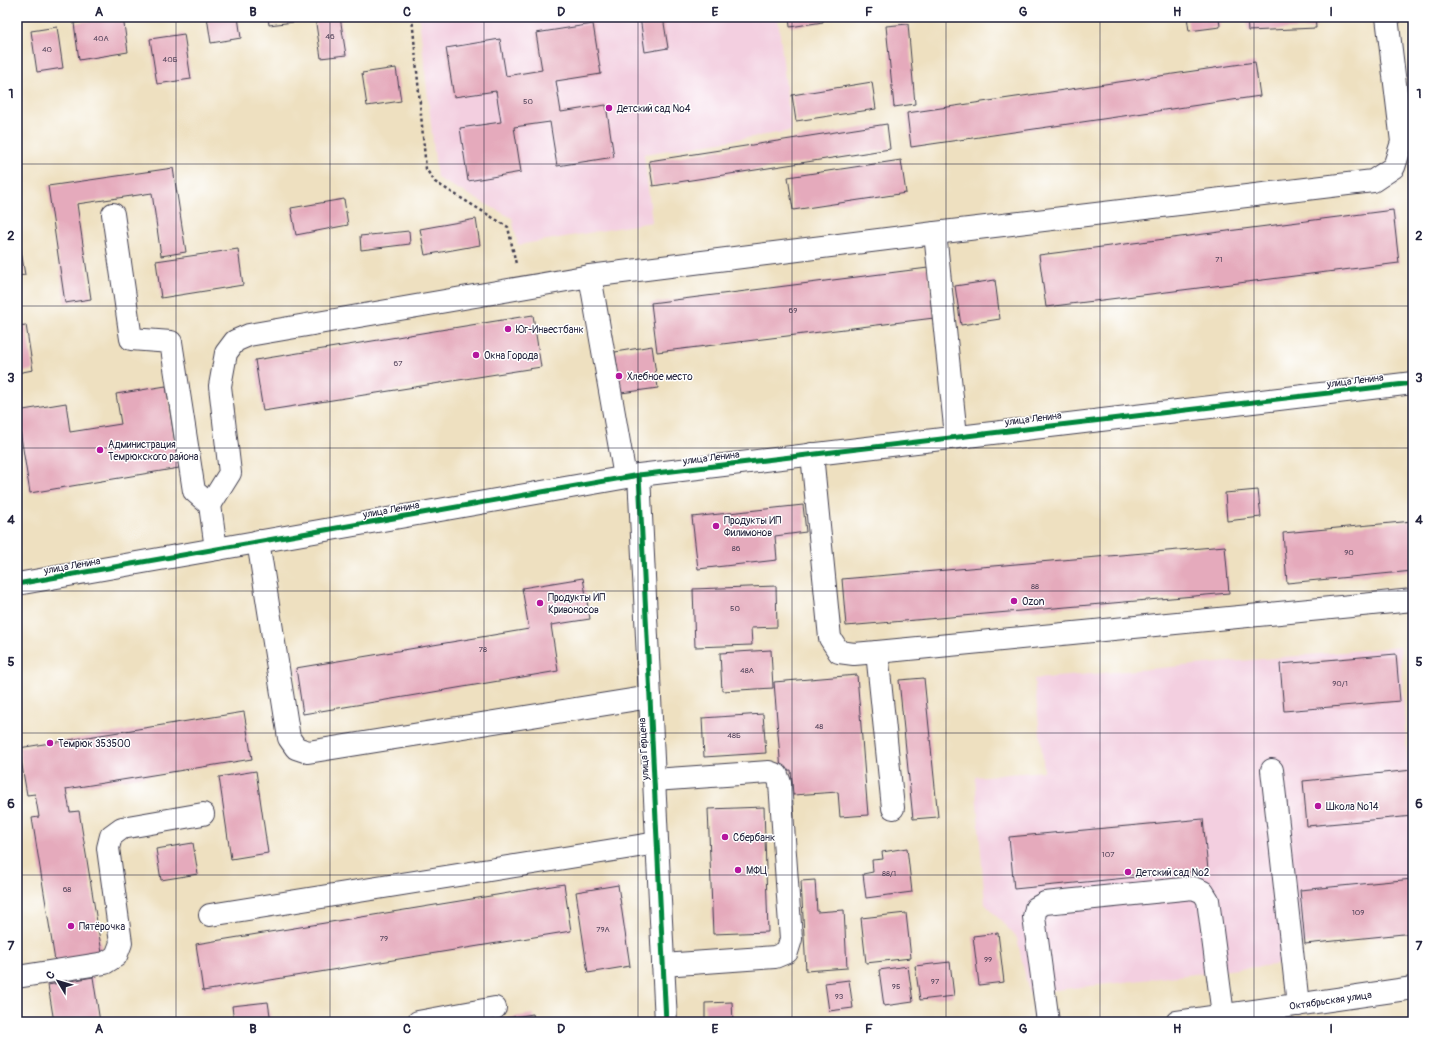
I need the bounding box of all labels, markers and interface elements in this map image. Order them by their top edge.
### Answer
text: A [95,4,104,20]
text: B [249,4,257,20]
text: C [403,4,411,20]
text: D [557,4,565,20]
text: E [712,4,719,20]
text: F [865,4,873,20]
text: G [1019,4,1028,20]
text: H [1173,4,1181,20]
text: I [1329,4,1333,20]
house number: 46 [325,32,335,41]
house number: 40А [93,34,109,43]
house number: 40 [42,45,53,54]
house number: 40Б [163,55,178,64]
text: 1 [8,86,14,102]
text: 1 [1416,86,1422,102]
house number: 50 [523,97,533,106]
marker: Детский сад №4 [604,103,614,113]
place label: Детский сад №4 [616,103,691,115]
text: 2 [7,228,15,244]
text: 2 [1415,228,1423,244]
house number: 71 [1215,255,1223,264]
house number: 69 [789,306,797,315]
marker: Юг-Инвестбанк [503,324,513,334]
place label: Юг-Инвестбанк [516,324,584,336]
marker: Окна Города [471,350,481,360]
place label: Окна Города [484,350,539,362]
house number: 67 [394,359,403,368]
text: 3 [7,370,15,386]
text: 3 [1415,370,1423,386]
marker: Хлебное место [614,371,624,381]
place label: Хлебное место [627,371,693,383]
street label: улица Ленина [1325,372,1385,391]
street label: улица Ленина [1003,410,1063,429]
place label: Администрация Темрюкского района [108,439,199,463]
marker: Администрация Темрюкского района [95,445,105,455]
street label: улица Ленина [681,449,741,468]
street label: улица Ленина [361,499,421,521]
text: 4 [7,512,15,528]
text: 4 [1415,512,1423,528]
place label: Продукты ИП Филимонов [724,515,781,539]
marker: Продукты ИП Филимонов [711,521,721,531]
house number: 86 [732,544,741,553]
house number: 90 [1344,548,1354,557]
street label: улица Ленина [42,555,102,577]
house number: 88 [1031,582,1039,591]
place label: Продукты ИП Кривоносов [548,592,605,616]
marker: Ozon [1009,596,1019,606]
place label: Ozon [1022,596,1045,608]
marker: Продукты ИП Кривоносов [535,598,545,608]
house number: 50 [730,604,740,613]
house number: 78 [479,645,487,654]
text: 5 [7,654,15,670]
text: 5 [1415,654,1423,670]
house number: 48А [740,666,754,675]
house number: 90/1 [1332,679,1348,688]
street label: улица Герцена [636,717,652,781]
house number: 48 [815,722,823,731]
house number: 48Б [727,731,741,740]
marker: Темрюк 353500 [45,738,55,748]
place label: Темрюк 353500 [58,738,131,750]
text: 6 [7,796,15,812]
text: 6 [1415,796,1423,812]
marker: Школа №14 [1313,801,1323,811]
place label: Школа №14 [1326,801,1379,813]
marker: Сбербанк [720,832,730,842]
place label: Сбербанк [733,832,775,844]
house number: 107 [1102,850,1115,859]
marker: МФЦ [733,865,743,875]
place label: МФЦ [746,865,767,877]
marker: Детский сад №2 [1123,867,1133,877]
place label: Детский сад №2 [1135,867,1210,879]
house number: 88/1 [882,869,896,878]
house number: 68 [63,885,71,894]
house number: 109 [1352,908,1364,917]
marker: Пятёрочка [66,921,76,931]
place label: Пятёрочка [79,921,125,933]
house number: 79А [596,925,610,934]
house number: 79 [380,934,388,943]
text: 7 [8,938,15,954]
text: 7 [1416,938,1423,954]
house number: 99 [984,955,992,964]
north arrow [38,961,78,1001]
text: С [43,968,58,982]
house number: 97 [931,977,940,986]
house number: 95 [892,982,900,991]
street label: Октябрьская улица [1289,989,1373,1013]
house number: 93 [835,992,844,1001]
text: A [95,1021,104,1037]
text: B [249,1021,257,1037]
text: C [403,1021,411,1037]
text: D [557,1021,565,1037]
text: E [712,1021,719,1037]
text: F [865,1021,873,1037]
text: G [1019,1021,1028,1037]
text: H [1173,1021,1181,1037]
text: I [1329,1021,1333,1037]

